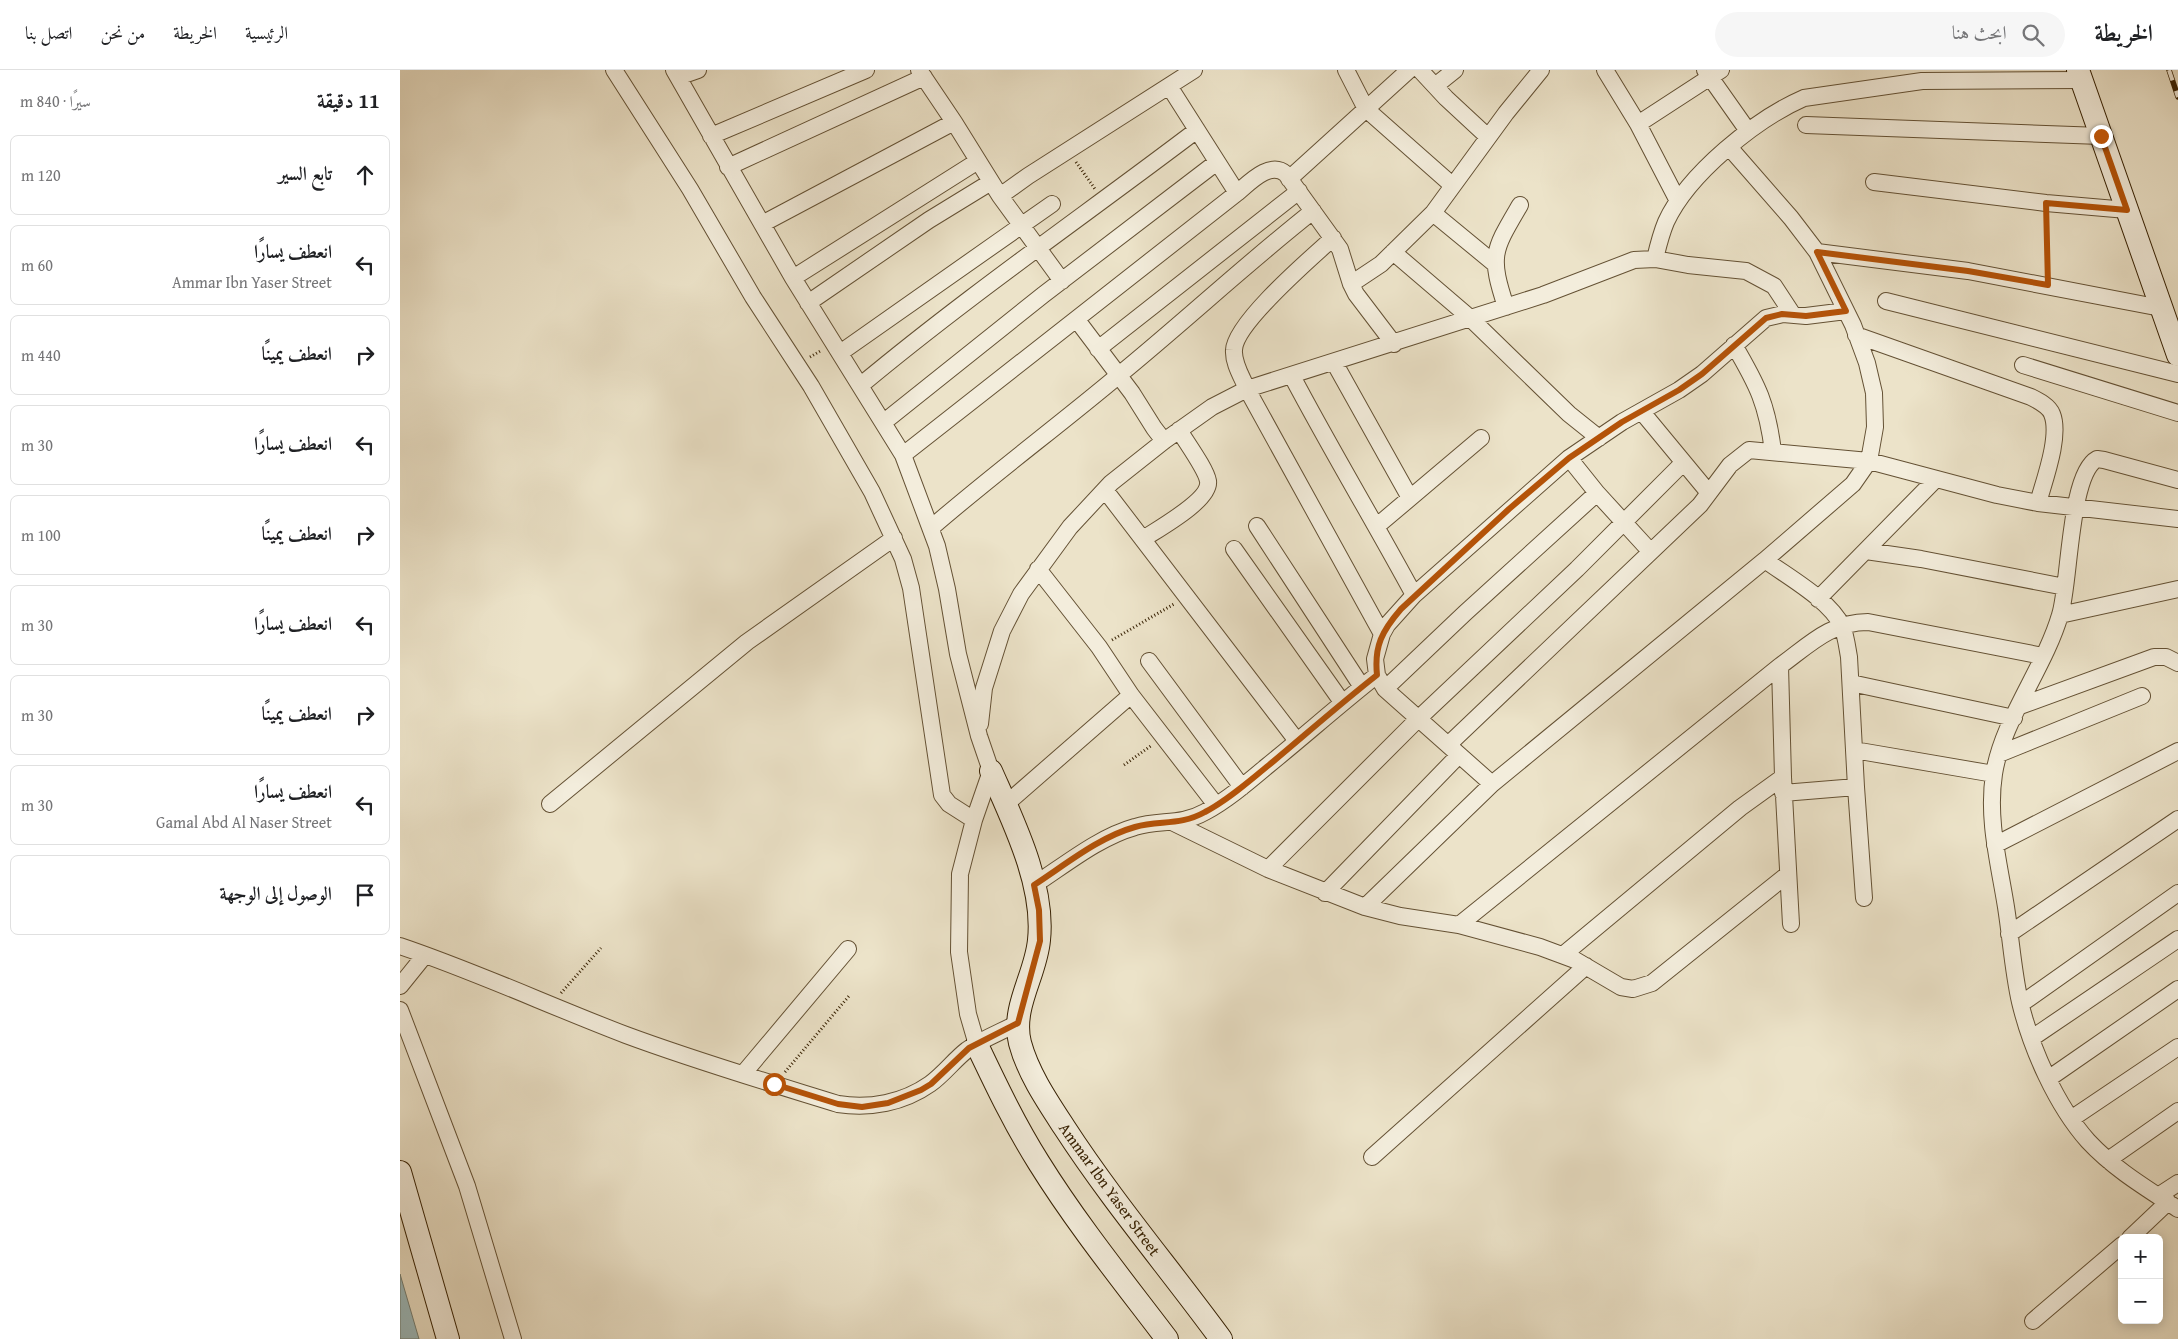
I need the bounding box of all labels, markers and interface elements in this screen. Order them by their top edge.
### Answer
search box [1715,12,2065,57]
text: الخريطة [2095,15,2153,50]
text: ابحث هنا [1952,18,2007,46]
text: اتصل بنا [25,19,72,46]
text: من نحن [100,19,145,46]
text: الخريطة [173,19,217,46]
text: الرئيسية [245,19,288,46]
icon: search [2019,21,2047,49]
text: 11 دقيقة [317,85,380,116]
text: سيرًا · 840 m [20,89,91,113]
route end [2090,125,2113,148]
text: تابع السير [278,159,332,187]
icon: ahead [351,161,379,189]
text: 120 m [21,163,61,187]
text: انعطف يسارًا [254,237,332,265]
icon: left [351,251,379,279]
text: 60 m [21,253,53,277]
text: Ammar Ibn Yaser Street [172,270,332,294]
text: انعطف يمينًا [262,339,332,367]
icon: right [351,341,379,369]
text: 440 m [21,343,61,367]
text: انعطف يسارًا [254,429,332,457]
icon: left [351,431,379,459]
text: 30 m [21,433,53,457]
text: انعطف يمينًا [262,519,332,547]
icon: right [351,521,379,549]
text: 100 m [21,523,61,547]
text: انعطف يسارًا [254,609,332,637]
icon: left [351,611,379,639]
text: 30 m [21,613,53,637]
text: انعطف يمينًا [262,699,332,727]
icon: right [351,701,379,729]
text: 30 m [21,703,53,727]
text: انعطف يسارًا [254,777,332,805]
icon: left [351,791,379,819]
text: 30 m [21,793,53,817]
text: Gamal Abd Al Naser Street [156,810,332,834]
text: الوصول إلى الوجهة [220,879,332,907]
icon: arrive [351,881,379,909]
route start [763,1073,786,1096]
street label: Ammar Ibn Yaser Street [1053,1117,1167,1261]
map controls [2118,1234,2163,1324]
button: + [2118,1234,2163,1279]
button: − [2118,1279,2163,1324]

